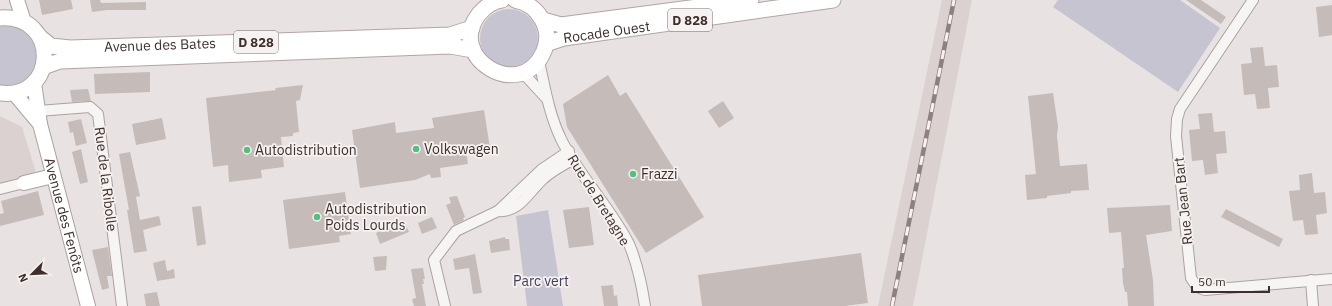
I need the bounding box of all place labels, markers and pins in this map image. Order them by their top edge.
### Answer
place label: Volkswagen [424,140,499,158]
place label: Autodistribution [255,141,357,159]
marker: Volkswagen [411,144,421,154]
marker: Autodistribution [242,145,252,155]
place label: Frazzi [641,165,678,183]
marker: Frazzi [628,169,638,179]
place label: Autodistribution Poids Lourds [325,200,427,234]
marker: Autodistribution Poids Lourds [312,212,322,222]

